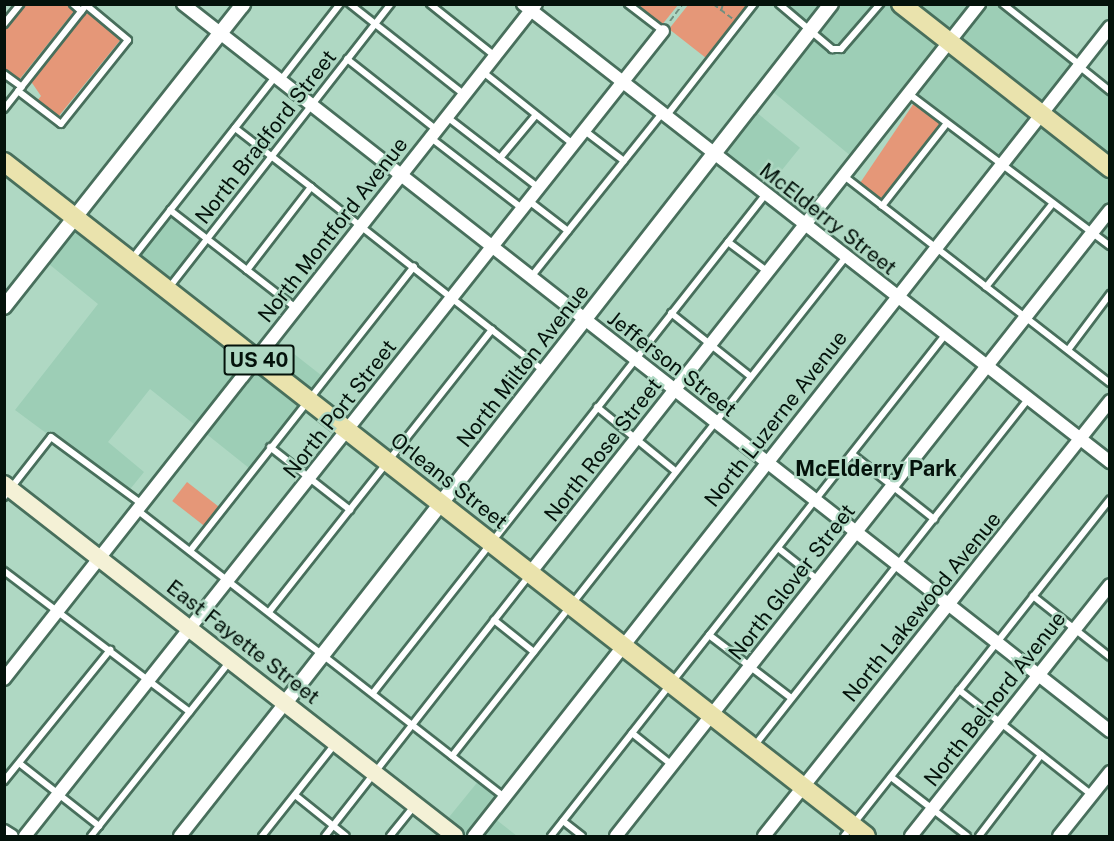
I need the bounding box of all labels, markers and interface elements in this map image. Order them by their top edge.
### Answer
street label: North Bradford Street [190,45,342,229]
street label: North Montford Avenue [253,132,413,328]
street label: McElderry Street [754,158,902,280]
street label: North Milton Avenue [452,280,594,452]
street label: Jefferson Street [602,306,742,422]
street label: North Luzerne Avenue [699,326,853,512]
street label: North Port Street [278,335,402,483]
road number: US 40 [223,343,295,377]
street label: North Rose Street [539,373,667,527]
street label: Orleans Street [385,427,513,535]
district label: McElderry Park [795,456,957,482]
street label: North Glover Street [723,499,861,665]
street label: North Lakewood Avenue [838,507,1006,707]
street label: East Fayette Street [161,574,325,710]
street label: North Belnord Avenue [919,607,1071,791]

